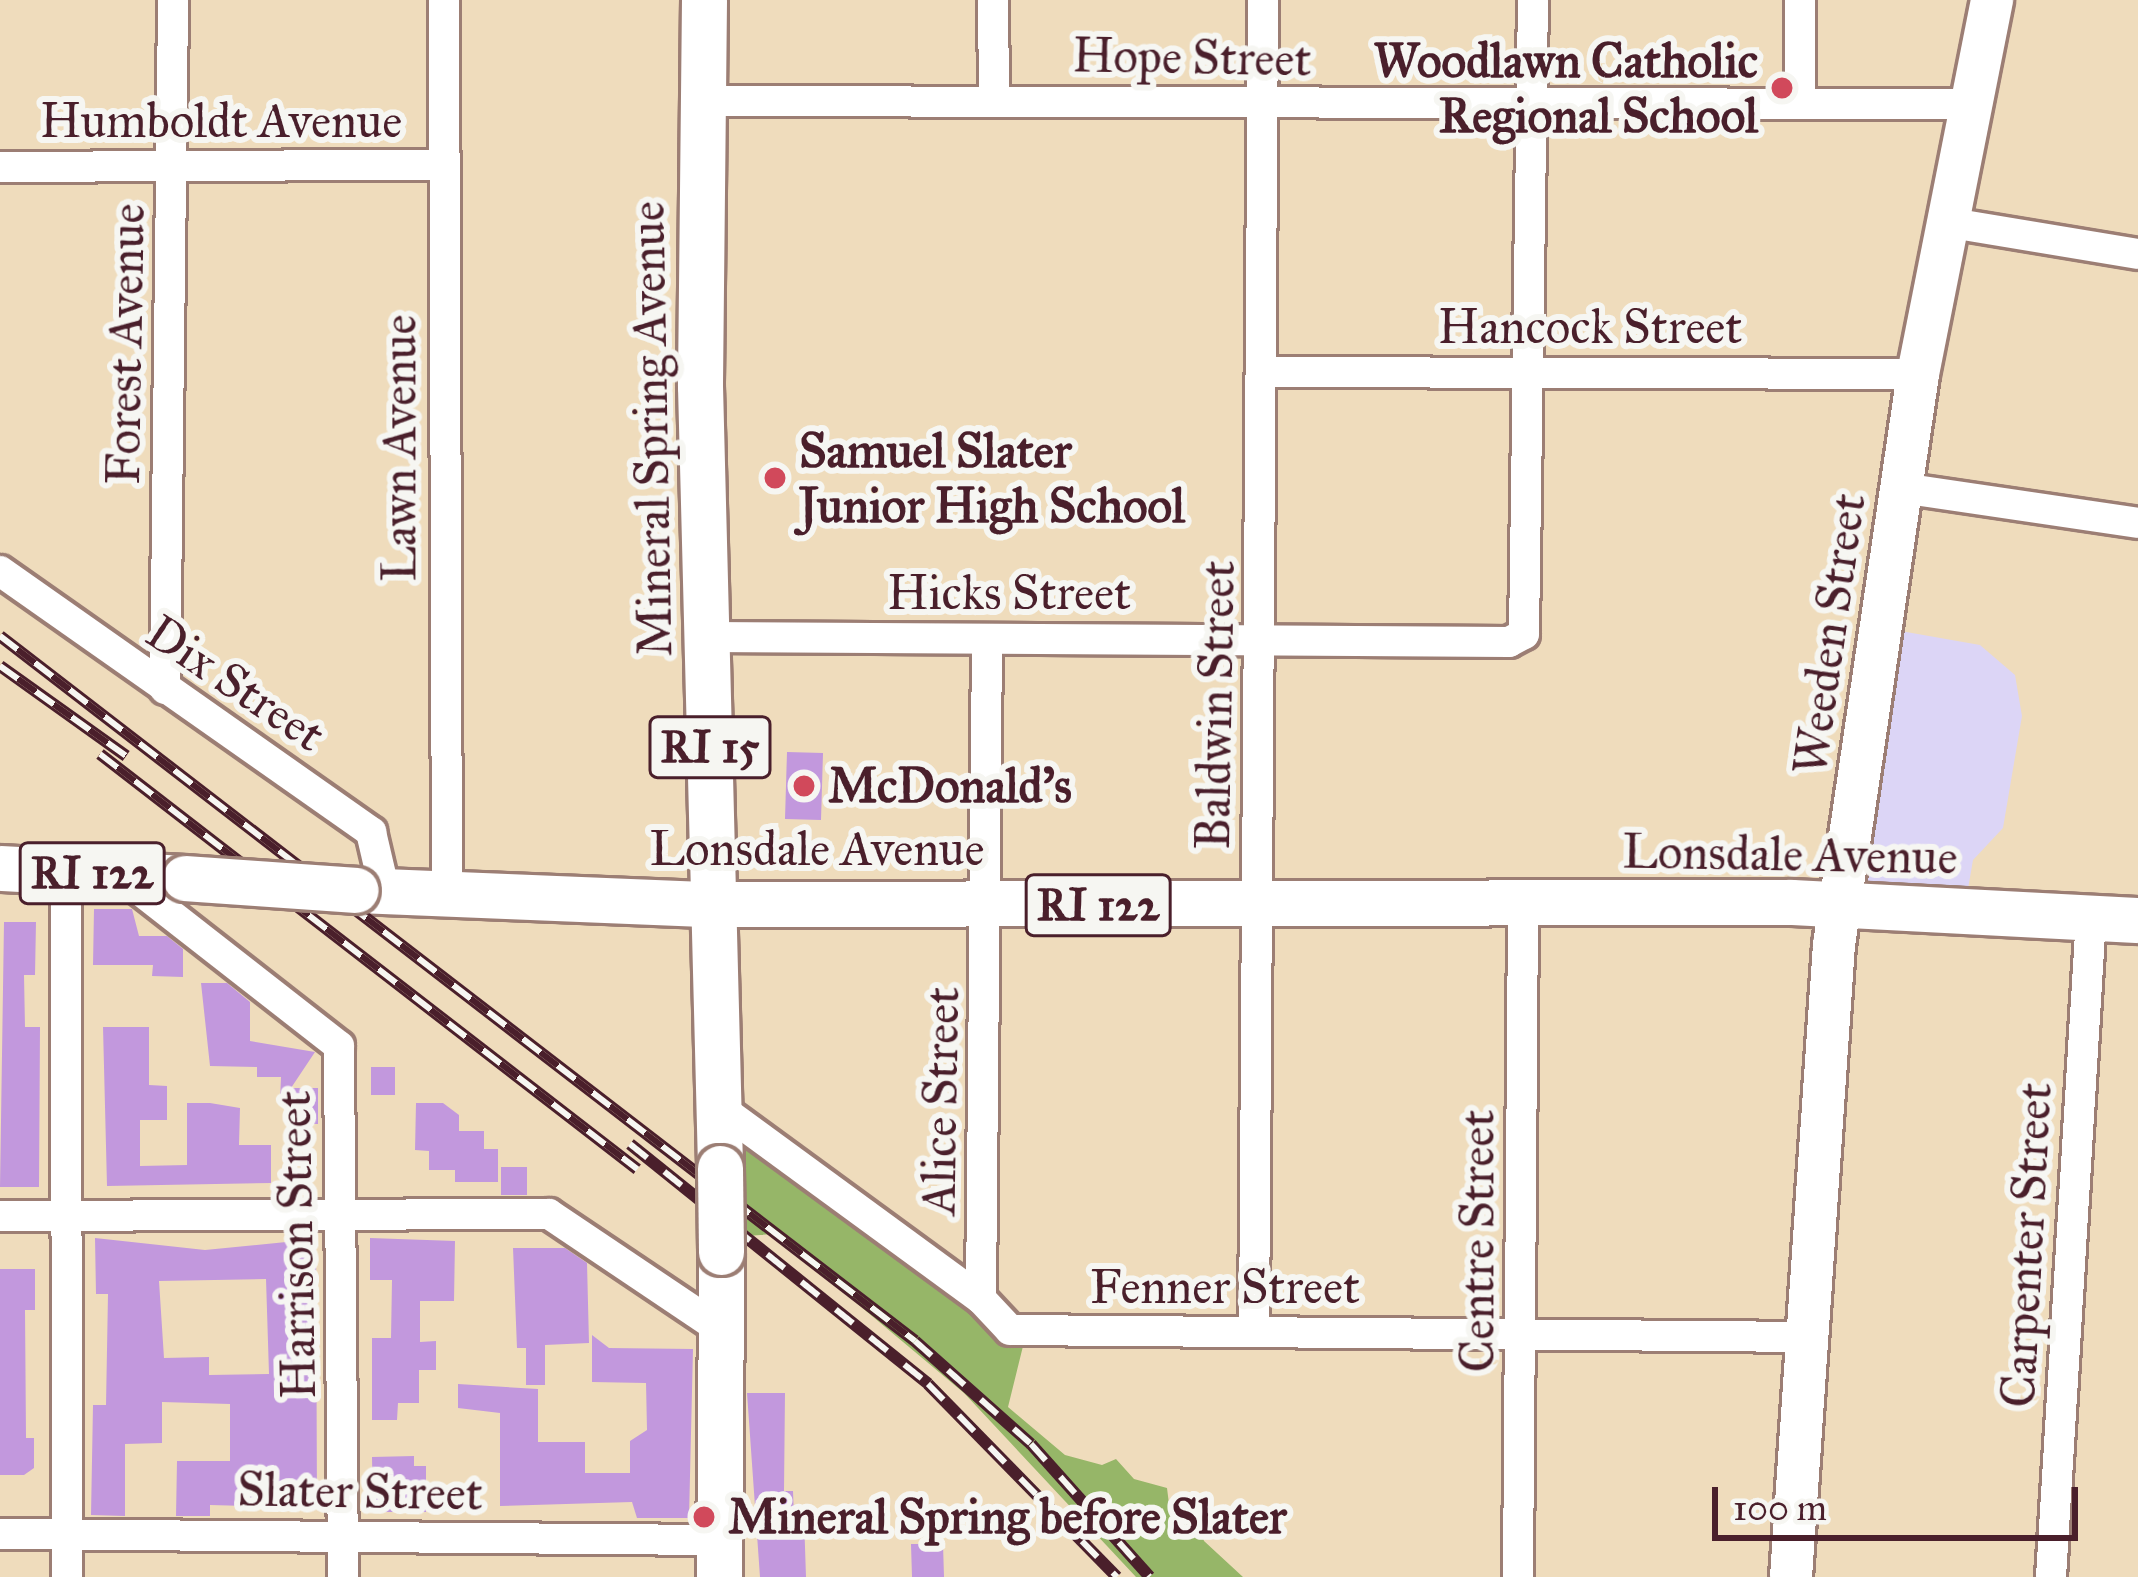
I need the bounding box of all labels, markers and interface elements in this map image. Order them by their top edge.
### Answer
street label: Hope Street [1072,26,1312,88]
place label: Woodlawn Catholic Regional School [1373,31,1758,144]
marker: Woodlawn Catholic Regional School [1769,75,1795,101]
street label: Humboldt Avenue [40,92,402,150]
street label: Mineral Spring Avenue [618,201,684,657]
street label: Forest Avenue [94,203,156,485]
street label: Hancock Street [1438,298,1742,356]
street label: Lawn Avenue [370,314,428,582]
place label: Samuel Slater Junior High School [799,421,1185,534]
marker: Samuel Slater Junior High School [762,465,788,491]
street label: Weeden Street [1781,490,1877,778]
street label: Baldwin Street [1184,560,1246,850]
street label: Hicks Street [887,564,1131,622]
street label: Dix Street [136,603,336,763]
road number: RI 15 [647,708,773,786]
place label: McDonald's [828,757,1072,815]
marker: McDonald's [791,773,817,799]
street label: Lonsdale Avenue [649,820,985,878]
street label: Lonsdale Avenue [1622,822,1958,886]
road number: RI 122 [17,834,167,912]
road number: RI 122 [1023,866,1173,944]
street label: Alice Street [909,986,971,1216]
street label: Carpenter Street [1989,1081,2063,1409]
street label: Harrison Street [265,1090,327,1400]
street label: Centre Street [1448,1110,1506,1372]
street label: Fenner Street [1090,1258,1360,1316]
street label: Slater Street [237,1460,483,1522]
scale bar [1718,1463,2084,1537]
text: 100 m [1733,1486,1827,1530]
place label: Mineral Spring before Slater [728,1488,1287,1546]
marker: Mineral Spring before Slater [691,1504,717,1530]

